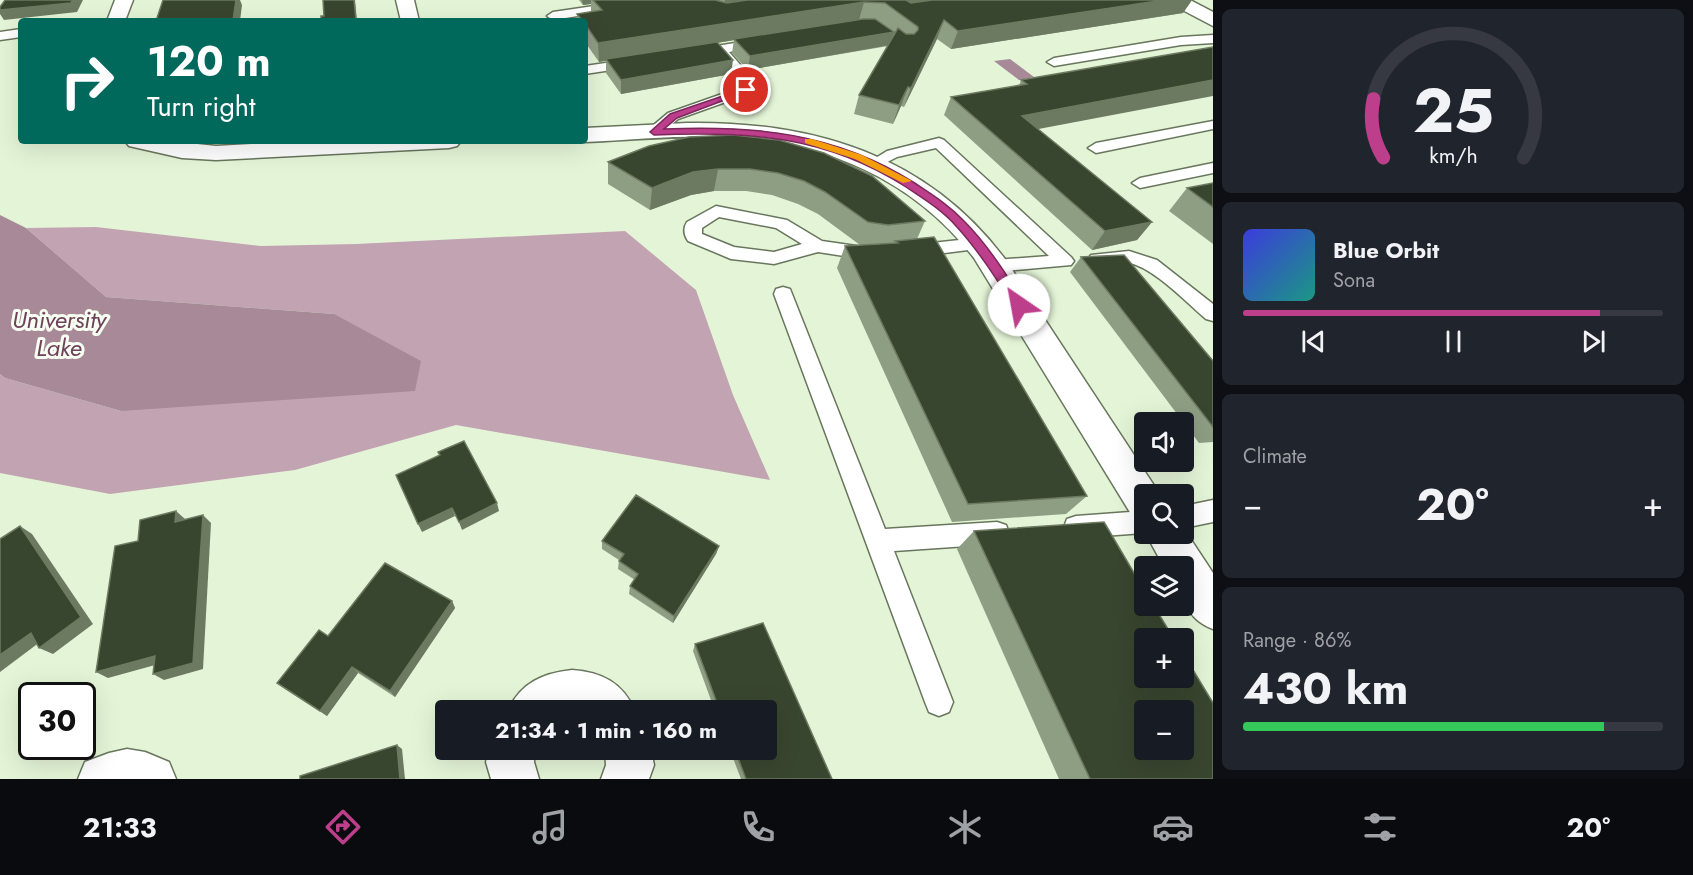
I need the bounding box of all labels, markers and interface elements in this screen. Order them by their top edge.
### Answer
text: 120 m [147,31,271,92]
icon: right [48,42,126,120]
pin [720,64,771,115]
text: 25 [1412,65,1494,155]
icon: arrive [729,73,762,106]
text: Turn right [147,87,255,126]
text: km/h [1429,140,1477,171]
text: Blue Orbit [1333,234,1439,266]
text: Sona [1333,266,1375,295]
position arrow [987,273,1051,337]
water label: University Lake [12,302,108,365]
icon: previous [1297,325,1330,358]
icon: pause [1437,325,1470,358]
icon: next [1577,325,1610,358]
map controls [1134,412,1194,760]
button: sound [1134,412,1194,472]
text: Climate [1243,442,1307,471]
text: 20° [1416,472,1489,537]
text: − [1243,481,1262,528]
text: + [1643,481,1663,528]
button: search [1134,484,1194,544]
button: layers [1134,556,1194,616]
text: Range · 86% [1243,626,1351,655]
button: + [1134,628,1194,688]
text: 430 km [1243,656,1409,721]
speed limit sign: 30 [18,682,96,760]
button: − [1134,700,1194,760]
text: 21:34 · 1 min · 160 m [495,714,717,746]
icon: directions [322,806,364,848]
icon: music [529,806,571,848]
icon: phone [737,806,779,848]
icon: climate [944,806,986,848]
icon: car [1152,806,1194,848]
icon: filters [1359,806,1401,848]
text: 21:33 [83,808,156,847]
text: 20° [1567,808,1610,847]

